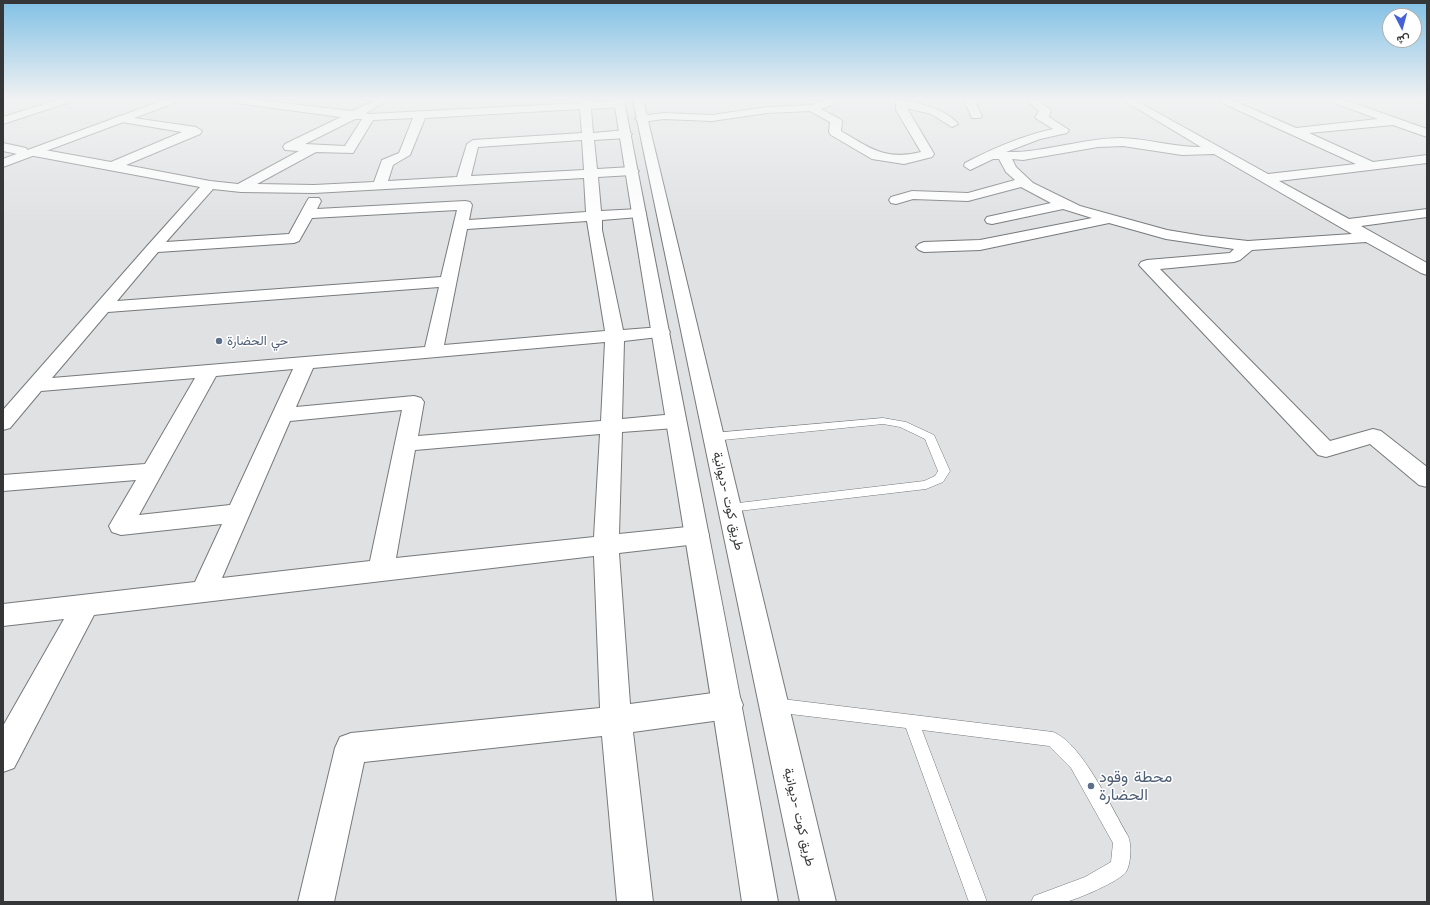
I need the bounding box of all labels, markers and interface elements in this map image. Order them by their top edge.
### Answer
north arrow [1382,8,1422,48]
text: ش [1396,32,1410,47]
place label: حي الحضارة [227,333,288,349]
marker: حي الحضارة [214,336,224,346]
street label: طريق كوت -ديوانية [709,450,747,552]
street label: طريق كوت -ديوانية [780,766,818,868]
place label: محطة وقود الحضارة [1099,767,1172,805]
marker: محطة وقود الحضارة [1086,781,1096,791]

